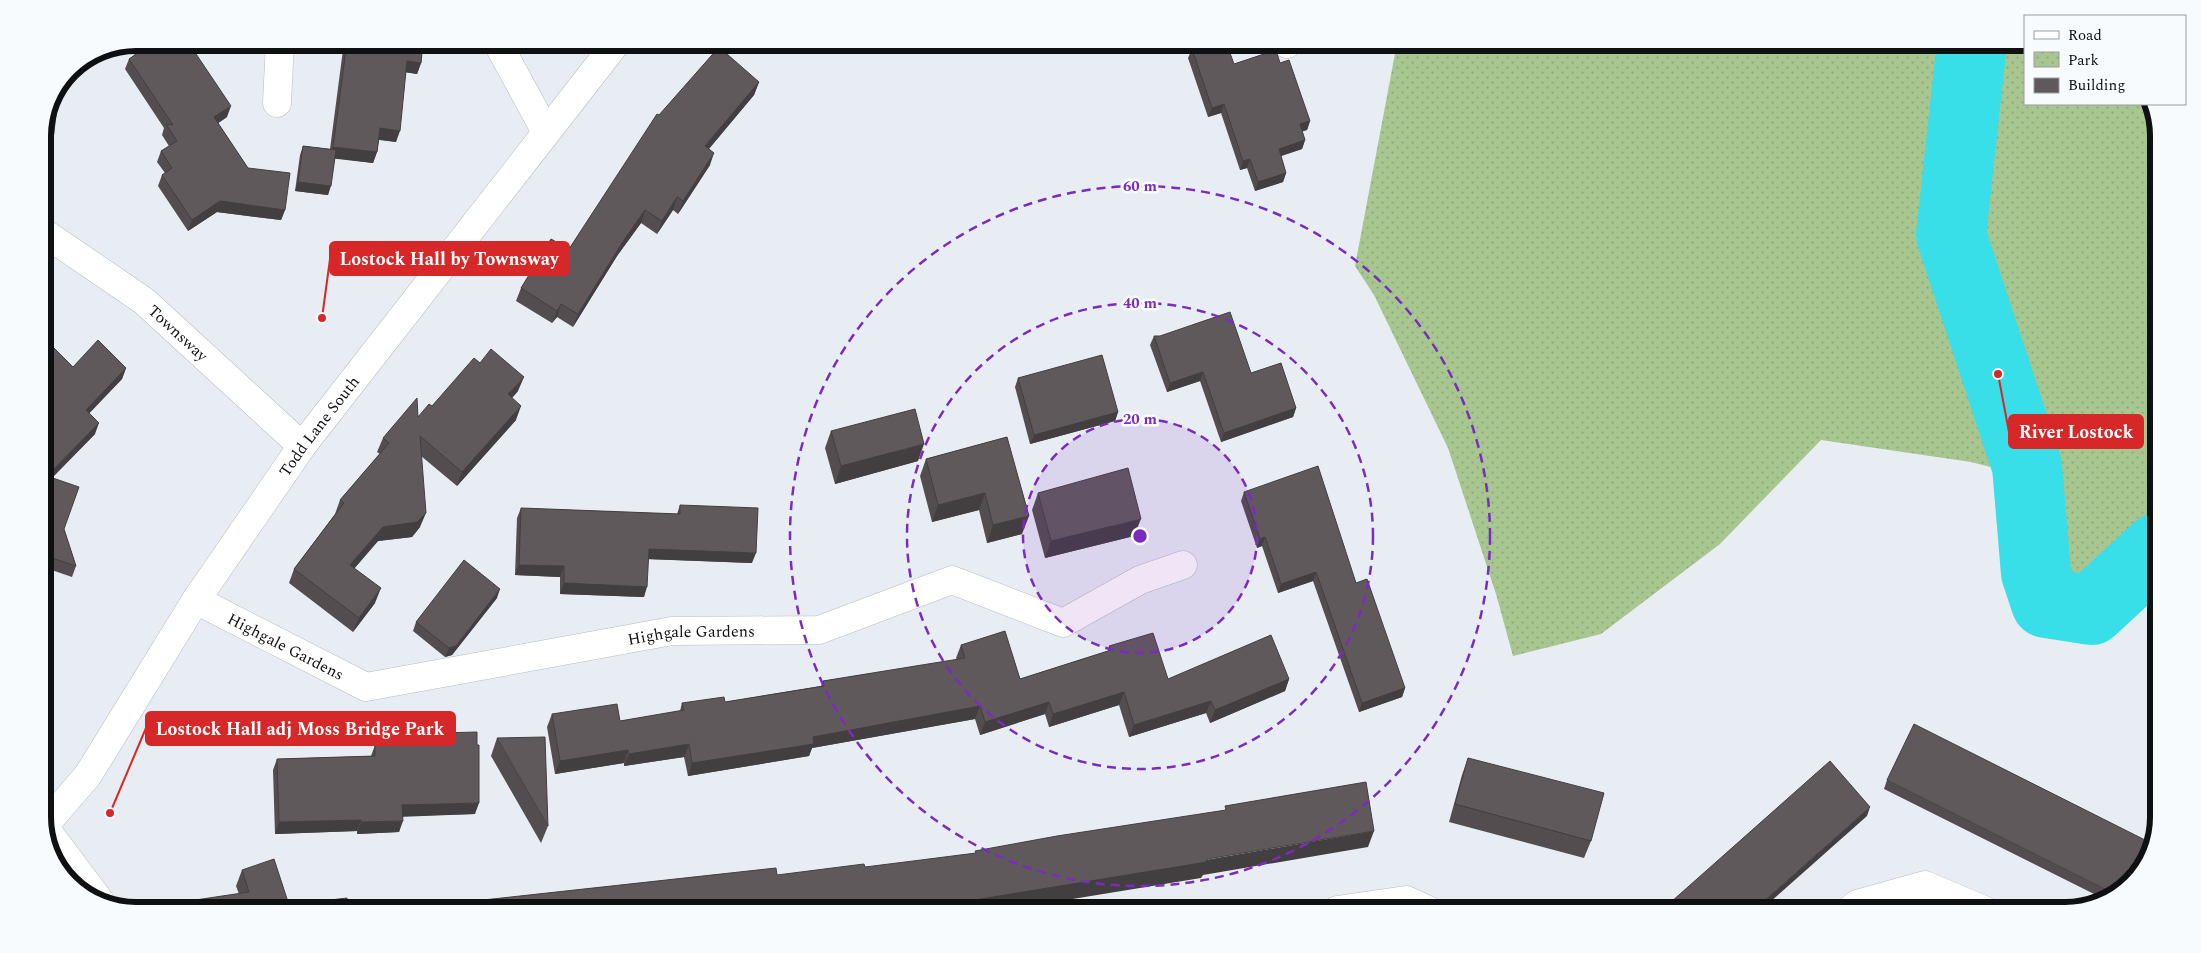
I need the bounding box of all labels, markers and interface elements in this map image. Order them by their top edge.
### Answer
legend [2024,15,2186,105]
text: Road [2068,24,2102,47]
text: Park [2068,49,2099,72]
text: Building [2068,74,2125,97]
text: 60 m [1123,175,1158,198]
callout: Lostock Hall by Townsway [330,242,569,275]
text: Lostock Hall by Townsway [340,246,560,273]
text: 40 m [1123,292,1158,315]
street label: Townsway [142,299,214,368]
street label: Todd Lane South [273,371,366,482]
text: 20 m [1123,408,1158,431]
callout: River Lostock [2009,415,2143,448]
text: River Lostock [2019,419,2133,446]
centre of rings [1131,527,1149,545]
street label: Highgale Gardens [223,607,348,687]
street label: Highgale Gardens [626,619,755,652]
callout: Lostock Hall adj Moss Bridge Park [146,712,455,745]
text: Lostock Hall adj Moss Bridge Park [156,716,444,743]

